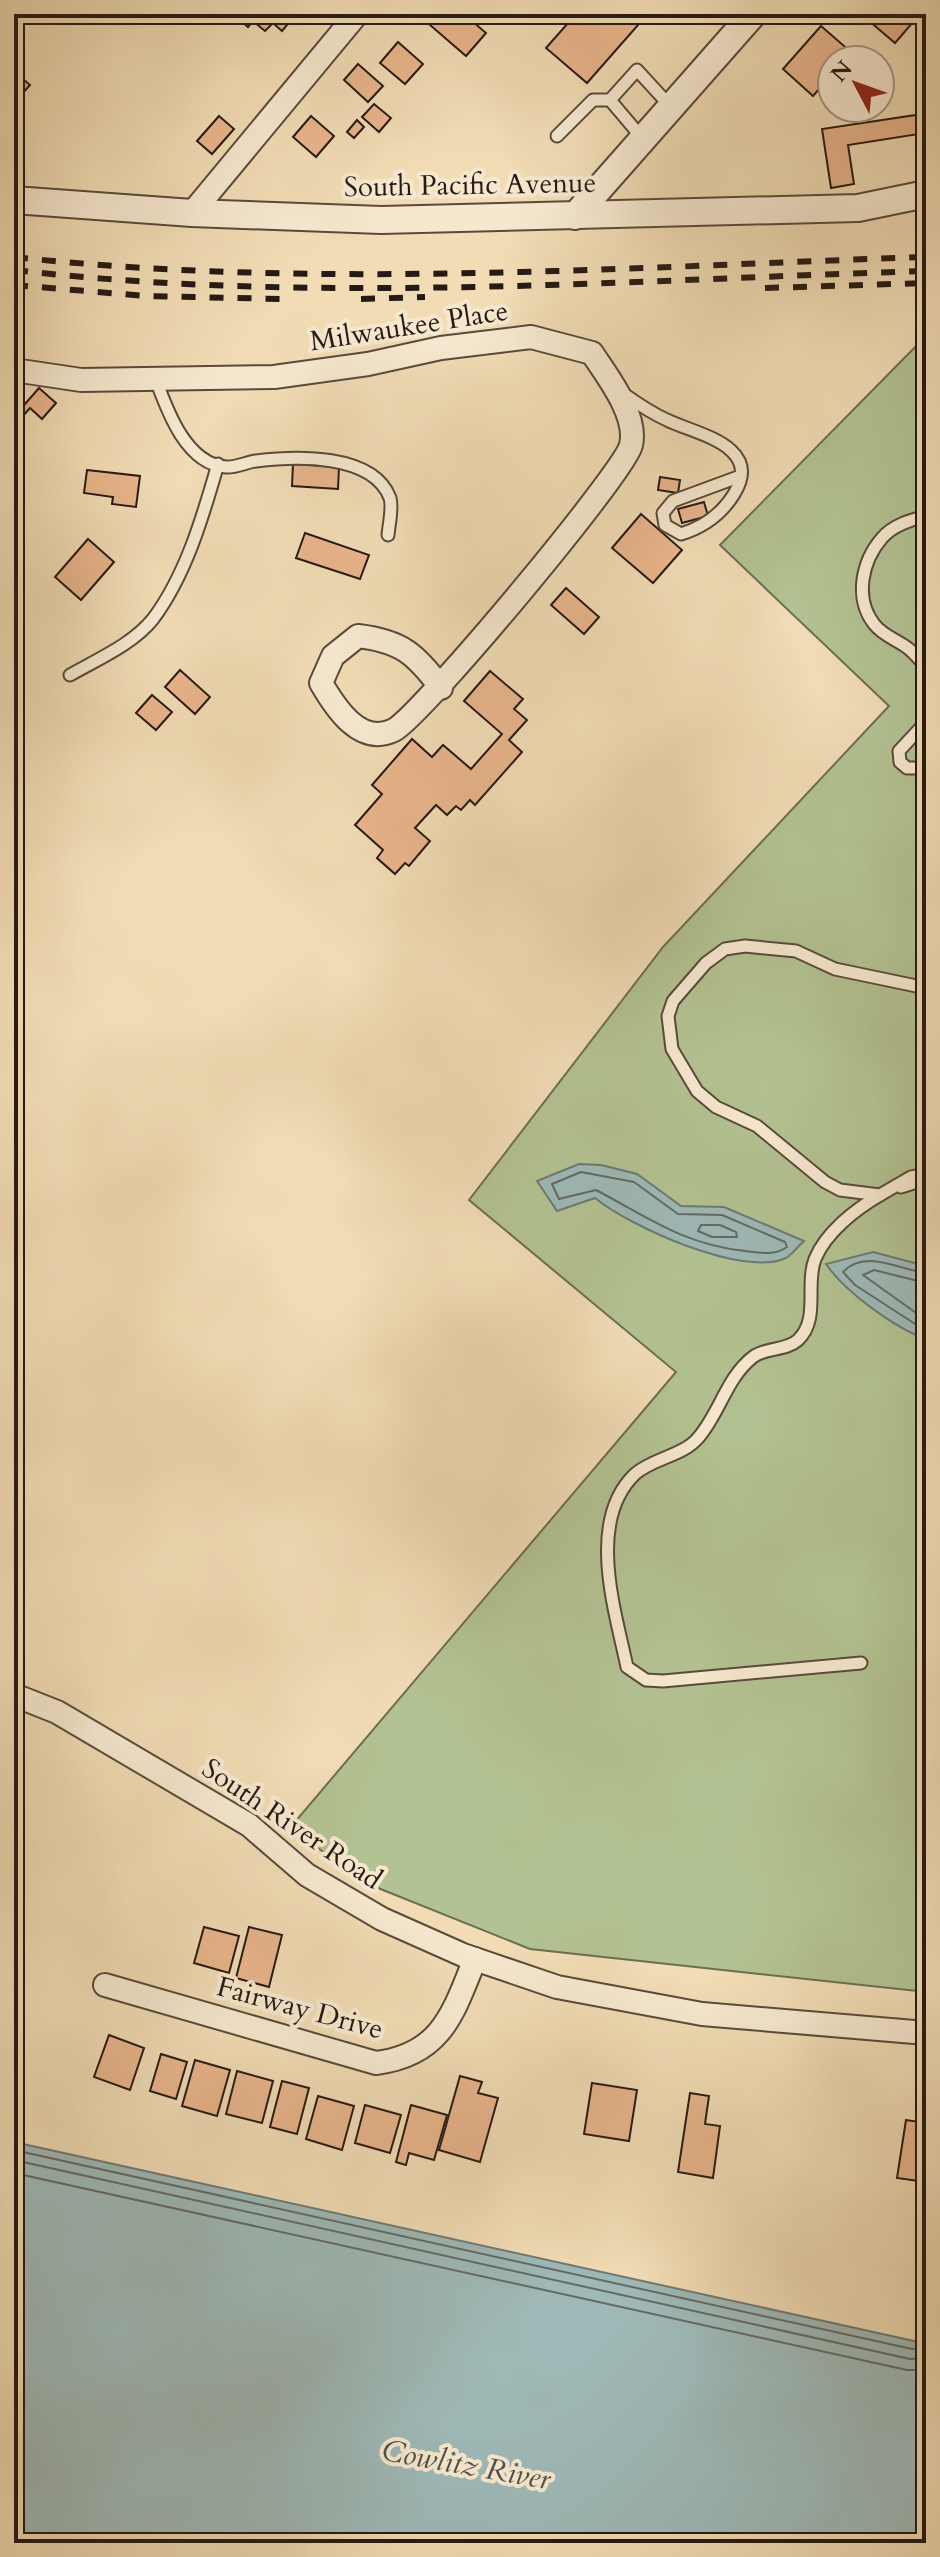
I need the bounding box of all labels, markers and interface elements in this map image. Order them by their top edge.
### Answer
north arrow [816,44,896,124]
text: N [824,54,859,89]
street label: South Pacific Avenue [343,164,597,206]
street label: Milwaukee Place [307,292,511,360]
street label: South River Road [194,1750,390,1898]
street label: Fairway Drive [213,1968,387,2048]
water label: Cowlitz River [378,2430,555,2500]

